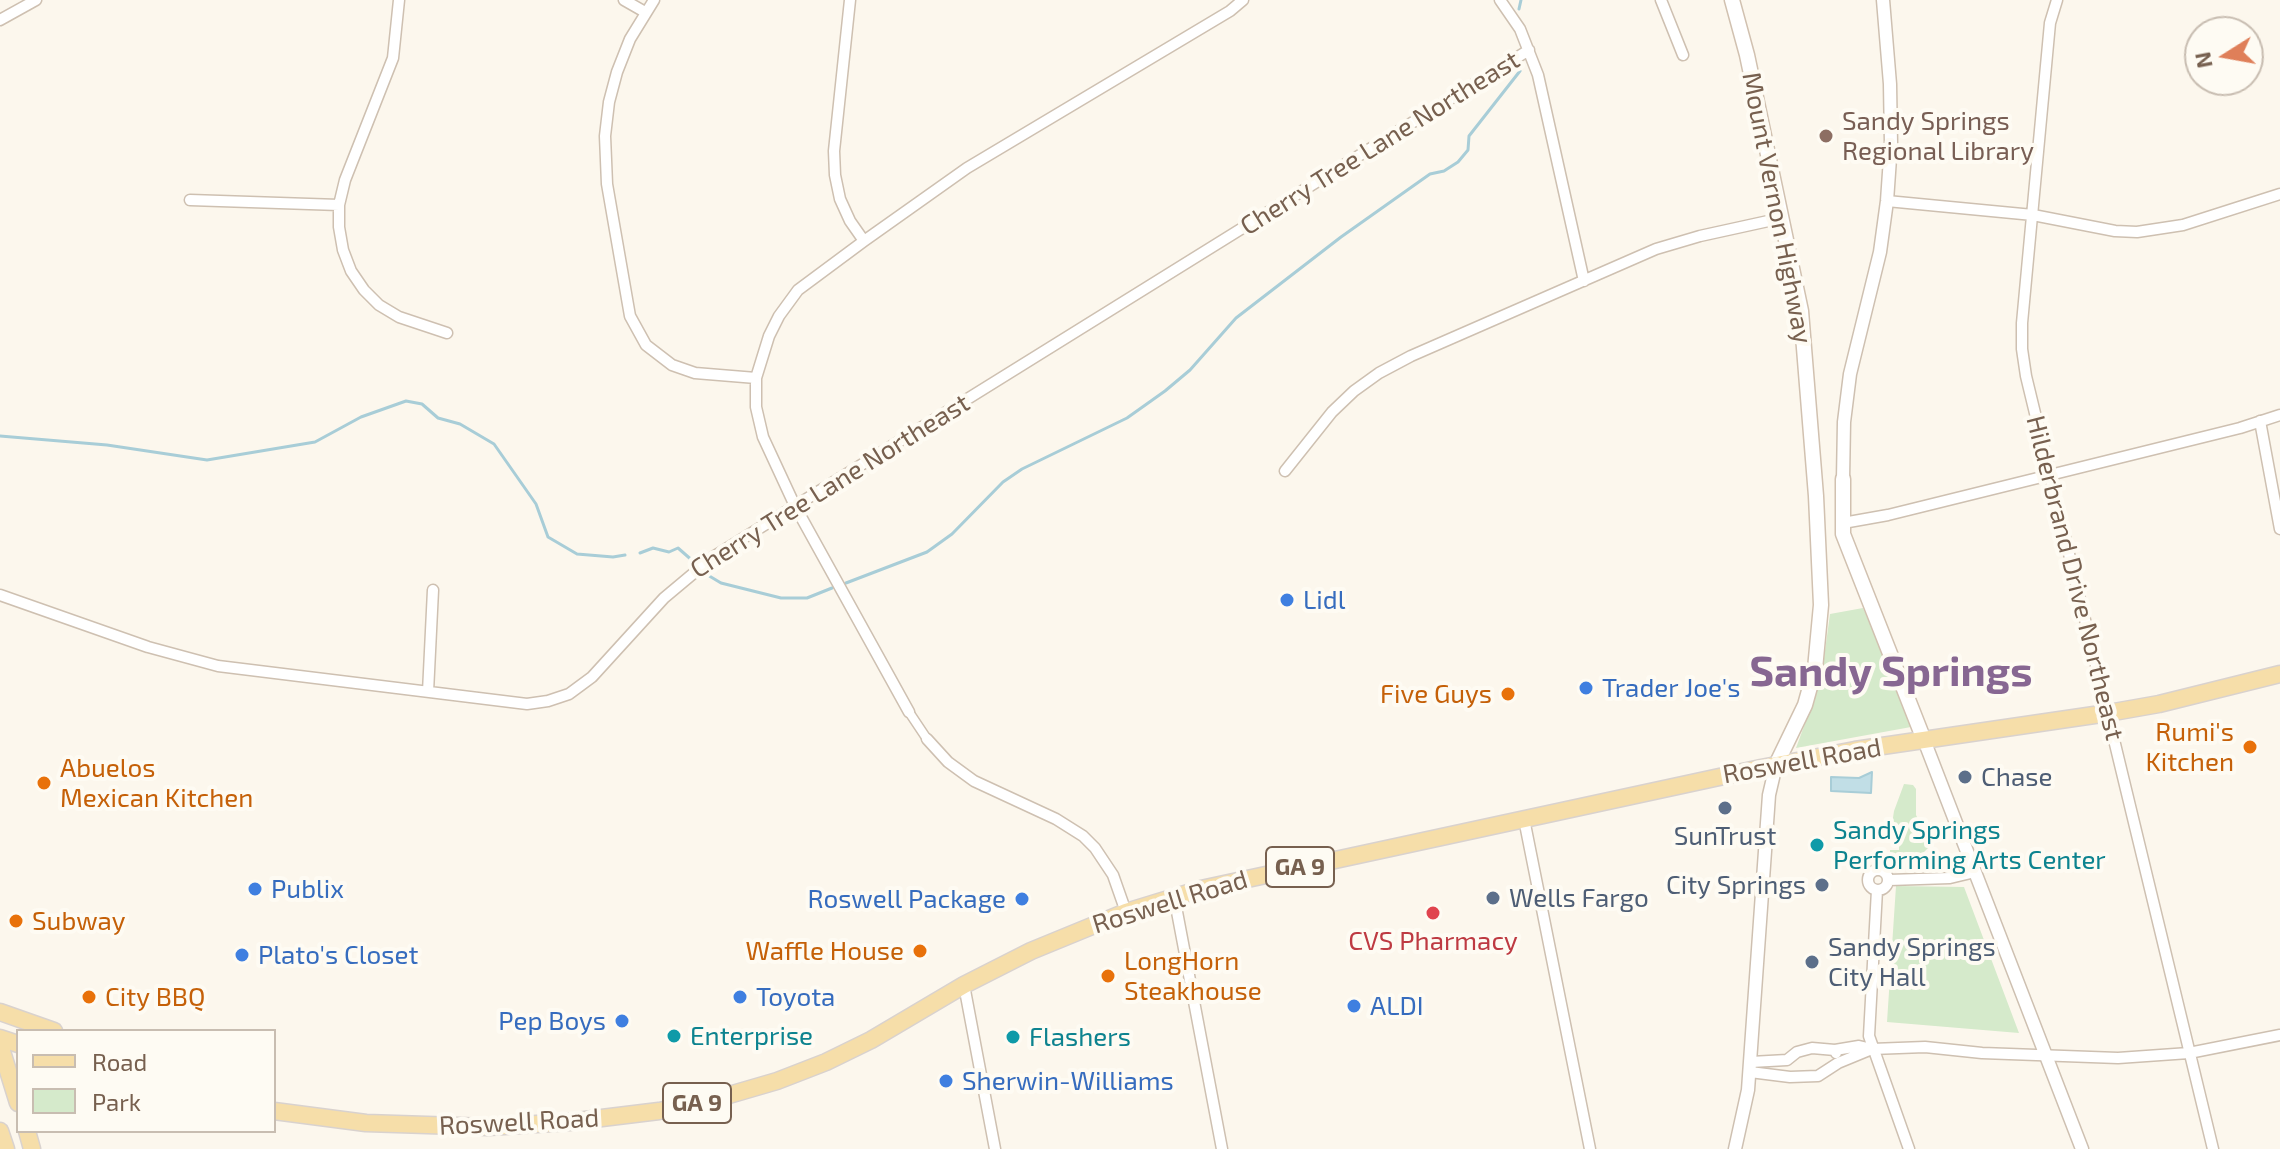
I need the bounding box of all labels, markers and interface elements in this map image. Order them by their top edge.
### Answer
north arrow [2184,16,2264,96]
street label: Cherry Tree Lane Northeast [1235,44,1525,242]
text: N [2188,50,2217,70]
street label: Mount Vernon Highway [1735,70,1819,346]
place label: Sandy Springs Regional Library [1842,105,2034,166]
marker: Sandy Springs Regional Library [1817,127,1835,145]
street label: Cherry Tree Lane Northeast [685,387,975,585]
street label: Hilderbrand Drive Northeast [2020,412,2130,744]
place label: Lidl [1303,584,1345,616]
marker: Lidl [1278,591,1296,609]
district label: Sandy Springs [1750,647,2032,697]
place label: Trader Joe's [1602,672,1741,704]
place label: Five Guys [1380,678,1492,710]
marker: Trader Joe's [1577,679,1595,697]
marker: Five Guys [1499,685,1517,703]
place label: Rumi's Kitchen [2145,716,2234,778]
street label: Roswell Road [1720,732,1884,790]
marker: Rumi's Kitchen [2241,738,2259,756]
place label: Abuelos Mexican Kitchen [60,752,253,814]
place label: Chase [1981,761,2052,793]
marker: Chase [1956,768,1974,786]
marker: Abuelos Mexican Kitchen [35,774,53,792]
marker: SunTrust [1716,799,1734,817]
place label: Sandy Springs Performing Arts Center [1833,814,2106,876]
place label: SunTrust [1674,820,1776,852]
marker: Sandy Springs Performing Arts Center [1808,836,1826,854]
road number: GA 9 [1266,847,1334,887]
street label: Roswell Road [1089,864,1251,940]
place label: City Springs [1666,869,1806,901]
place label: Publix [271,873,344,905]
marker: City Springs [1813,876,1831,894]
marker: Publix [246,880,264,898]
place label: Wells Fargo [1509,882,1649,914]
place label: Roswell Package [807,883,1006,915]
marker: Wells Fargo [1484,889,1502,907]
marker: Roswell Package [1013,890,1031,908]
marker: CVS Pharmacy [1424,904,1442,922]
place label: Subway [32,905,126,937]
marker: Subway [7,912,25,930]
place label: CVS Pharmacy [1348,925,1518,957]
place label: Sandy Springs City Hall [1828,931,1996,992]
place label: Waffle House [746,935,904,967]
place label: Plato's Closet [258,939,418,971]
marker: Waffle House [911,942,929,960]
place label: LongHorn Steakhouse [1124,945,1262,1006]
marker: Plato's Closet [233,946,251,964]
marker: Sandy Springs City Hall [1803,953,1821,971]
marker: LongHorn Steakhouse [1099,967,1117,985]
place label: City BBQ [105,981,205,1013]
place label: Toyota [756,981,835,1013]
marker: City BBQ [80,988,98,1006]
marker: Toyota [731,988,749,1006]
place label: ALDI [1370,990,1424,1022]
marker: ALDI [1345,997,1363,1015]
place label: Pep Boys [498,1005,606,1037]
marker: Pep Boys [613,1012,631,1030]
place label: Enterprise [690,1020,813,1052]
place label: Flashers [1029,1021,1131,1053]
marker: Enterprise [665,1027,683,1045]
marker: Flashers [1004,1028,1022,1046]
legend [16,1029,276,1133]
text: Road [92,1047,147,1076]
place label: Sherwin-Williams [962,1065,1174,1097]
marker: Sherwin-Williams [937,1072,955,1090]
road number: GA 9 [663,1083,731,1123]
text: Park [92,1087,141,1116]
street label: Roswell Road [438,1102,600,1142]

